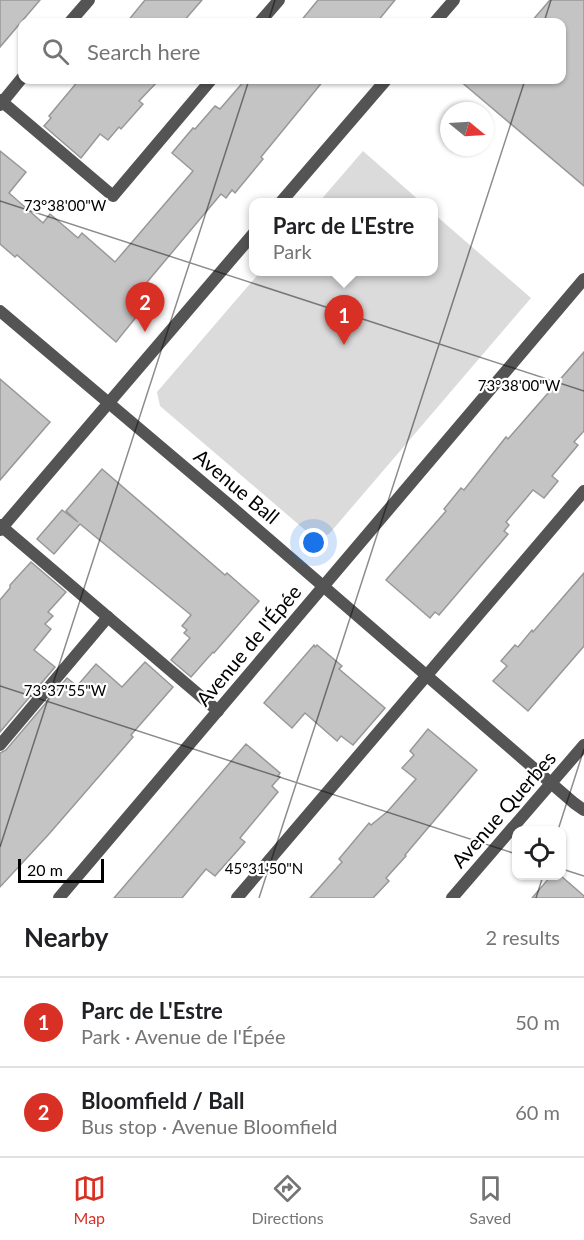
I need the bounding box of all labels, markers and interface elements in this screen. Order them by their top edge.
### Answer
search box [18,18,566,84]
icon: search [39,35,72,68]
text: Search here [87,38,200,65]
north arrow [440,102,494,156]
text: 73°38'00"W [24,196,107,214]
popup [249,198,438,276]
text: Parc de L'Estre [273,212,414,239]
text: Park [273,239,312,263]
pin: 2 [126,282,164,332]
pin: 1 [324,296,364,345]
text: 73°38'00"W [478,376,561,394]
street label: Avenue Ball [190,444,284,528]
your location [299,528,328,557]
street label: Avenue de l'Épée [190,580,306,710]
text: 73°37'55"W [24,681,107,699]
street label: Avenue Querbes [446,746,560,872]
map controls [512,826,566,880]
button: locate [512,826,566,880]
scale bar [18,856,104,884]
text: 45°31'50"N [225,859,303,877]
text: 20 m [27,860,63,879]
text: Nearby [24,921,109,953]
text: 2 results [485,925,560,949]
text: Parc de L'Estre [81,997,223,1024]
text: 1 [38,1010,49,1034]
text: 50 m [515,1010,560,1034]
text: Park · Avenue de l'Épée [81,1024,285,1048]
text: Bloomfield / Ball [81,1087,245,1114]
text: 2 [38,1100,49,1124]
text: 60 m [515,1100,560,1124]
text: Bus stop · Avenue Bloomfield [81,1114,337,1138]
tab: Map [73,1172,106,1227]
tab: Directions [251,1172,324,1227]
tab: Saved [469,1172,511,1227]

